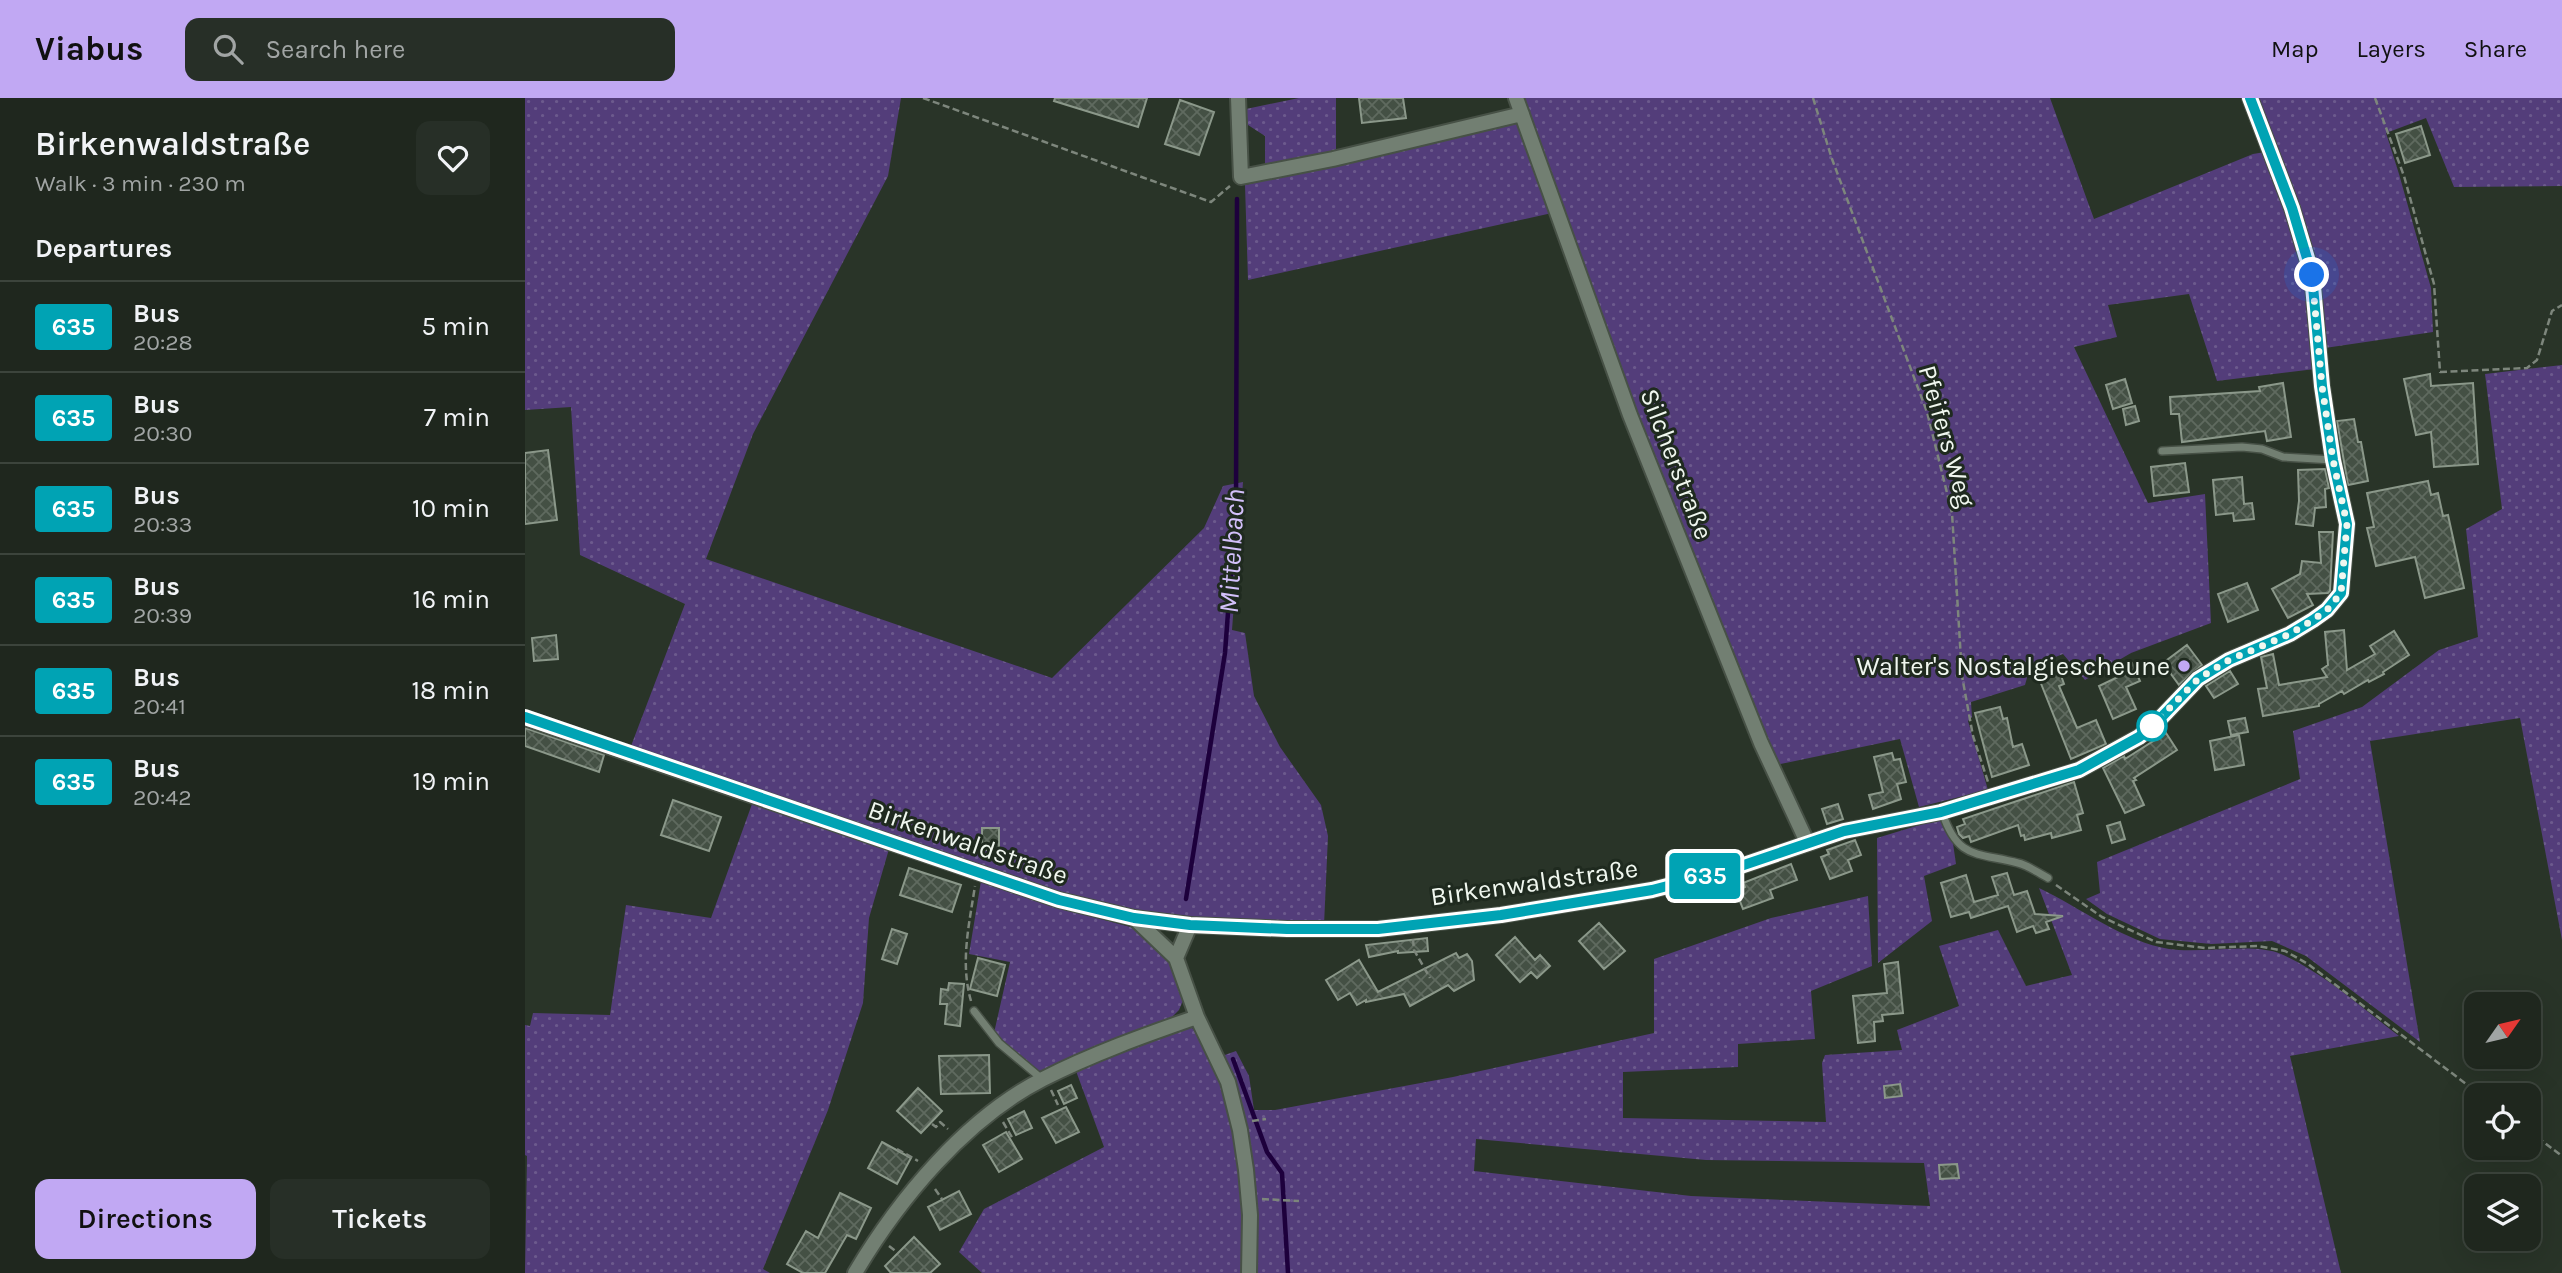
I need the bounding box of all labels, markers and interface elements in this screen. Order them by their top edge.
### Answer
search box [185,18,675,81]
text: Viabus [35,30,143,68]
icon: search [209,30,247,68]
text: Search here [265,34,405,65]
text: Map [2271,35,2319,63]
text: Layers [2357,35,2426,63]
text: Share [2464,35,2527,63]
button: heart [416,121,490,195]
text: Birkenwaldstraße [35,125,310,163]
text: Walk · 3 min · 230 m [35,170,246,197]
text: Departures [35,233,172,264]
your location [2294,257,2329,292]
text: Bus [133,298,180,329]
text: 5 min [421,311,490,342]
text: 635 [52,313,95,341]
text: 20:28 [133,329,193,356]
street label: Pfeifers Weg [1911,362,1982,511]
street label: Silcherstraße [1634,384,1720,544]
text: Bus [133,389,180,420]
text: 7 min [424,402,490,433]
text: 635 [52,404,95,432]
text: 20:30 [133,420,193,447]
text: Bus [133,480,180,511]
water label: Mittelbach [1212,488,1251,614]
text: 10 min [412,493,490,524]
text: 635 [52,495,95,523]
text: 20:33 [133,511,192,538]
text: Bus [133,571,180,602]
text: 16 min [413,584,490,615]
text: 635 [52,586,95,614]
text: 20:39 [133,602,192,629]
place label: Walter's Nostalgiescheune [1856,651,2170,682]
marker: Walter's Nostalgiescheune [2176,658,2192,674]
text: Bus [133,662,180,693]
text: 18 min [411,675,490,706]
text: 635 [52,677,95,705]
text: 20:41 [133,693,186,720]
unlabelled marker [2137,711,2167,741]
text: Bus [133,753,180,784]
text: 19 min [412,766,490,797]
text: 635 [52,768,95,796]
text: 20:42 [133,784,191,811]
street label: Birkenwaldstraße [864,794,1072,891]
street label: Birkenwaldstraße [1428,853,1640,912]
line badge: 635 [1665,853,1745,899]
text: 635 [1683,862,1727,890]
north arrow [2464,992,2541,1069]
map controls [2464,992,2541,1251]
button: locate [2464,1083,2541,1160]
button: layers [2464,1174,2541,1251]
button: Directions [35,1179,256,1259]
button: Tickets [270,1179,490,1259]

